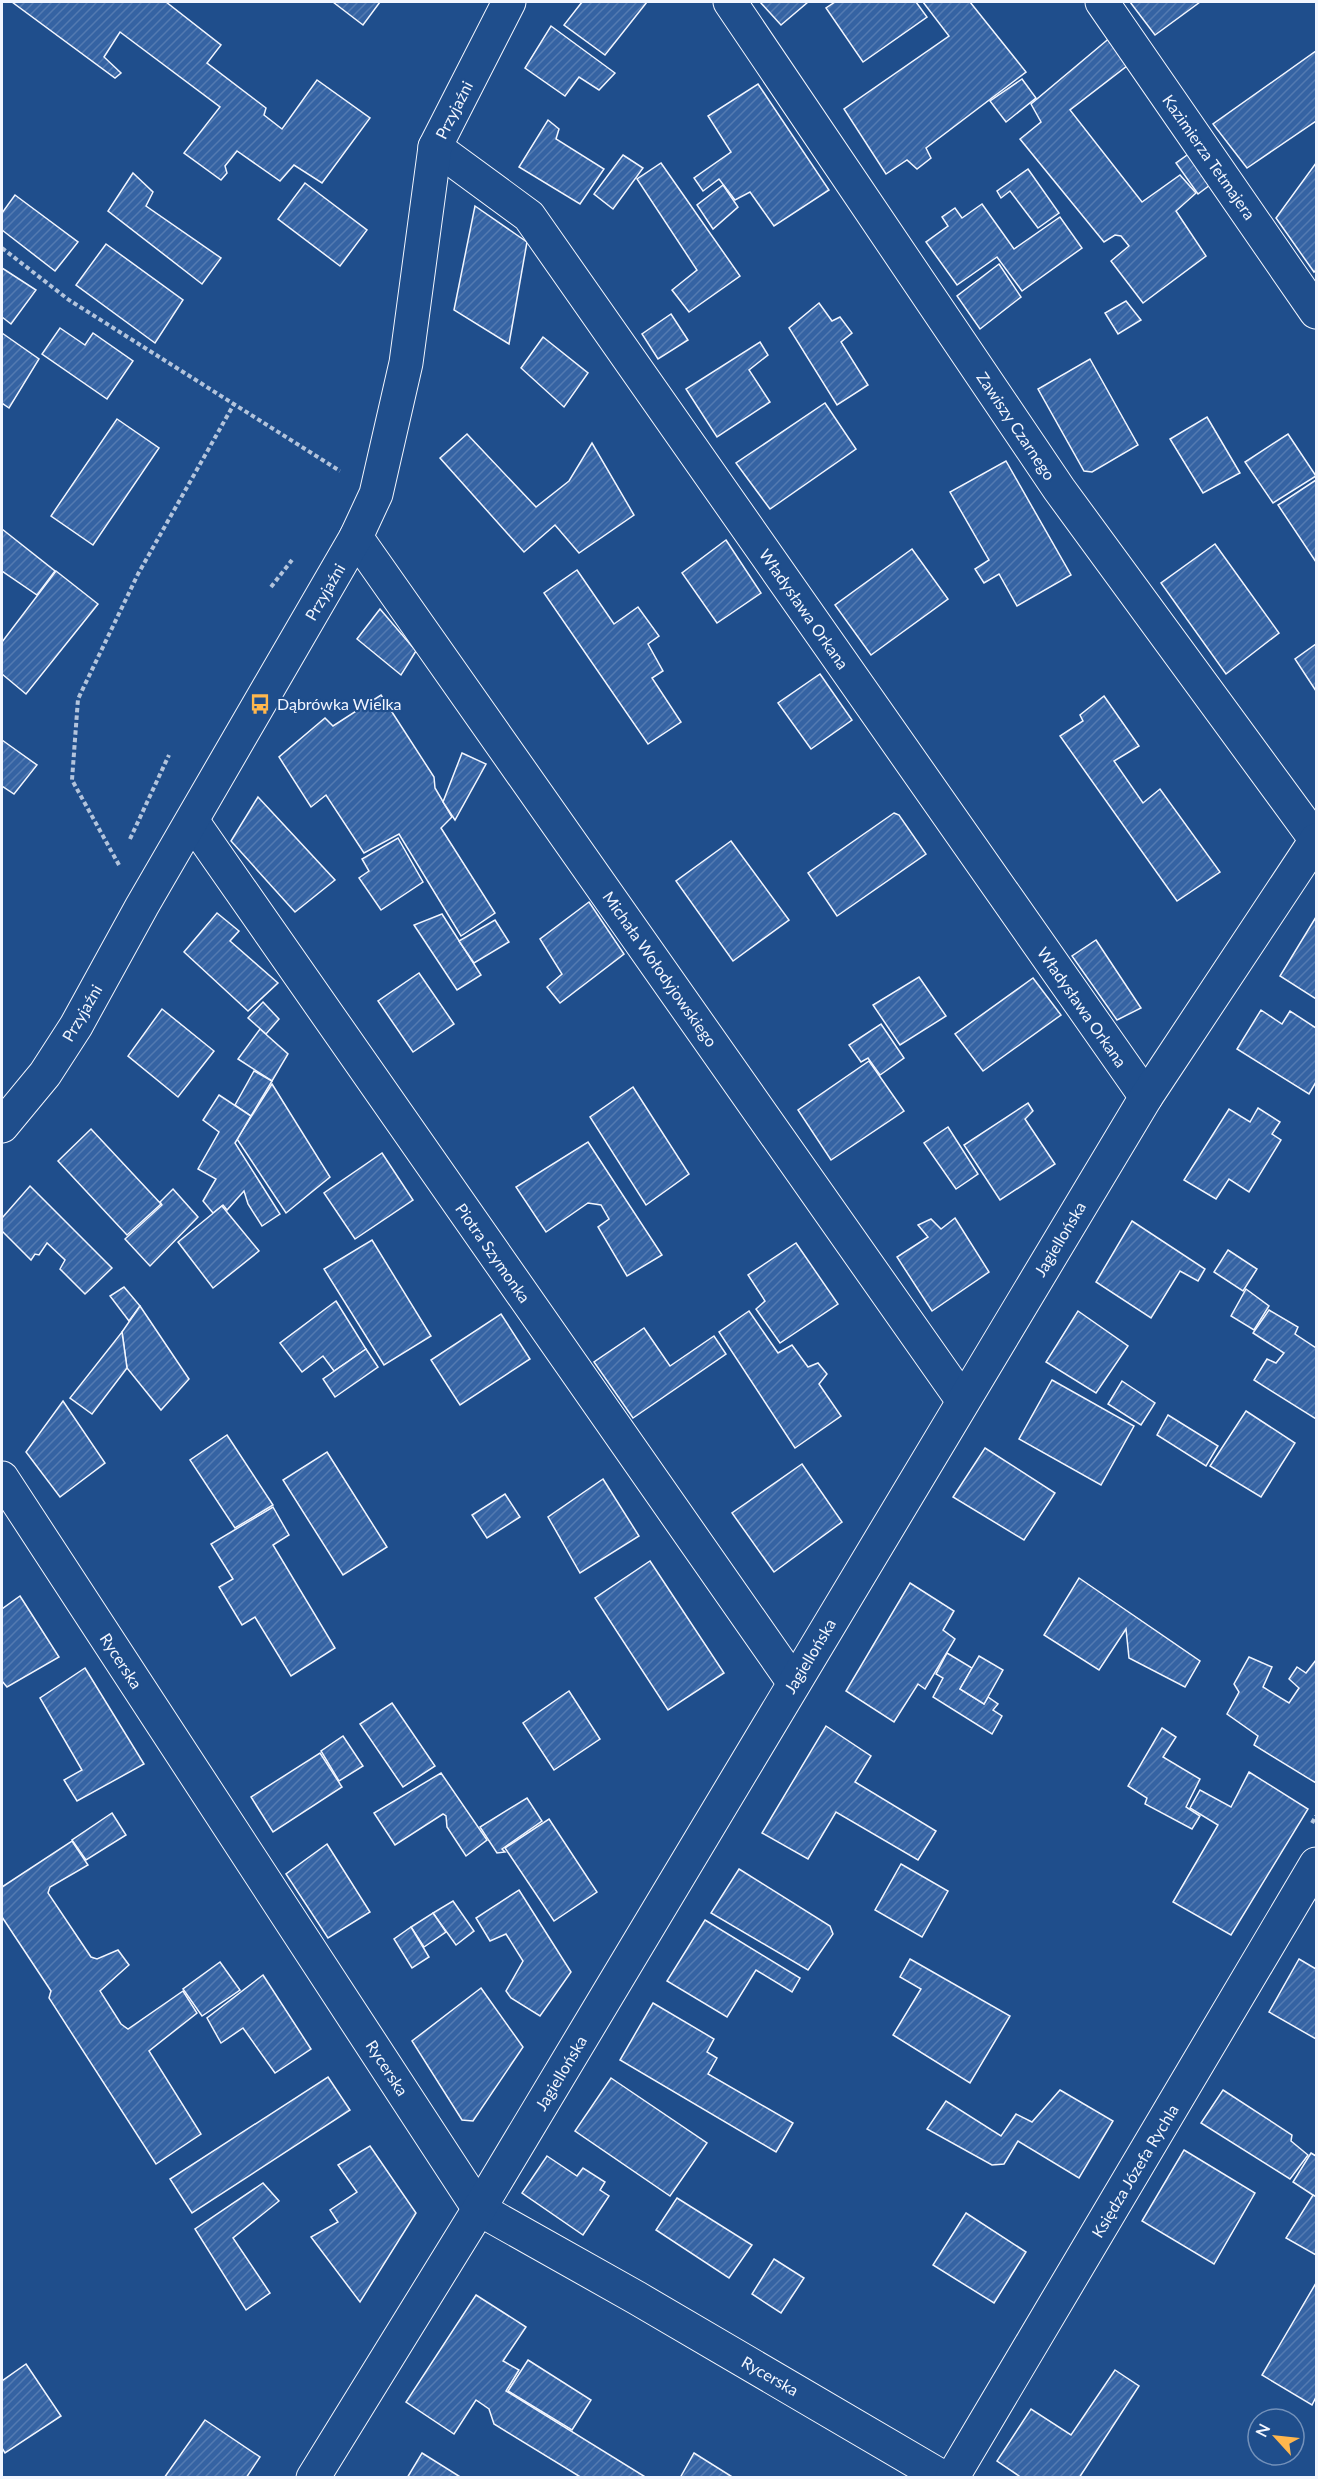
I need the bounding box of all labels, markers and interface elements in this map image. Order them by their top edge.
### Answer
street label: Przyjaźni [431,78,476,142]
street label: Kazimierza Tetmajera [1159,91,1260,223]
street label: Zawiszy Czarnego [973,368,1060,483]
street label: Władysława Orkana [756,545,853,672]
street label: Przyjaźni [301,560,348,624]
bus stop icon: Dąbrówka Wielka [248,692,272,716]
place label: Dąbrówka Wielka [277,694,402,713]
street label: Michała Wołodyjowskiego [599,887,721,1050]
street label: Władysława Orkana [1034,943,1131,1070]
street label: Przyjaźni [58,981,105,1045]
street label: Jagiellońska [1030,1198,1089,1279]
street label: Piotra Szymonka [452,1199,535,1306]
street label: Jagiellońska [780,1615,839,1696]
street label: Rycerska [96,1629,146,1692]
street label: Jagiellońska [531,2032,590,2113]
street label: Rycerska [362,2036,412,2099]
street label: Księdza Józefa Rychla [1087,2101,1182,2241]
street label: Rycerska [738,2352,802,2399]
north arrow [1246,2407,1306,2467]
text: N [1251,2420,1273,2440]

